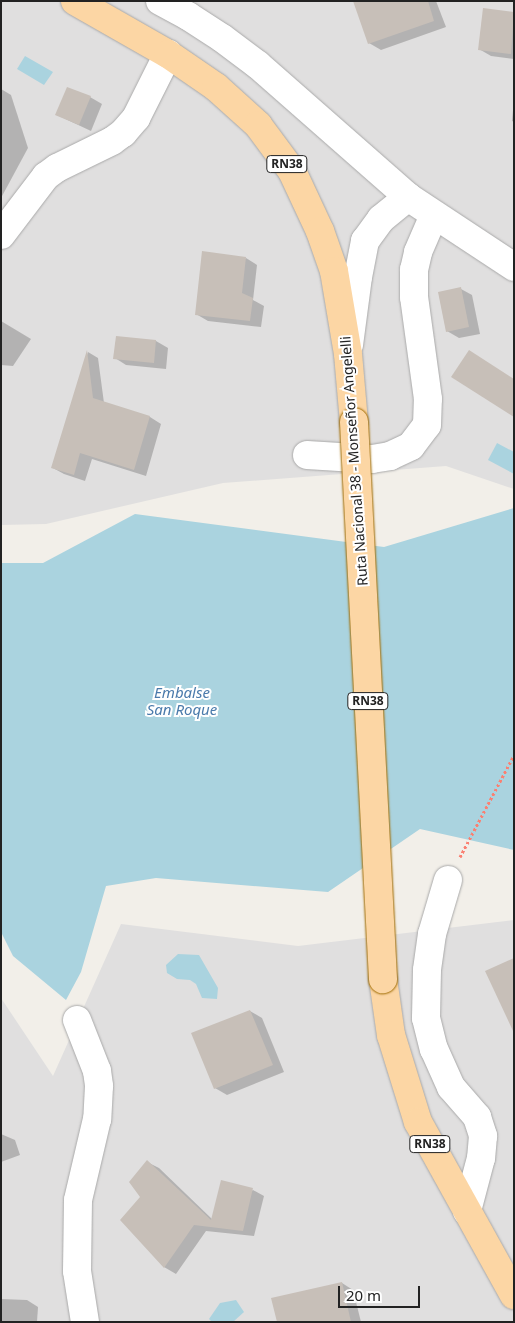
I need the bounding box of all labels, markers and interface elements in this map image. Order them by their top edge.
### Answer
road number: RN38 [266,154,308,173]
street label: Ruta Nacional 38 - Monseñor Angelelli [337,336,371,586]
water label: Embalse San Roque [147,683,217,718]
road number: RN38 [347,691,389,710]
road number: RN38 [409,1134,451,1154]
scale bar [340,1276,422,1308]
text: 20 m [346,1285,381,1305]

